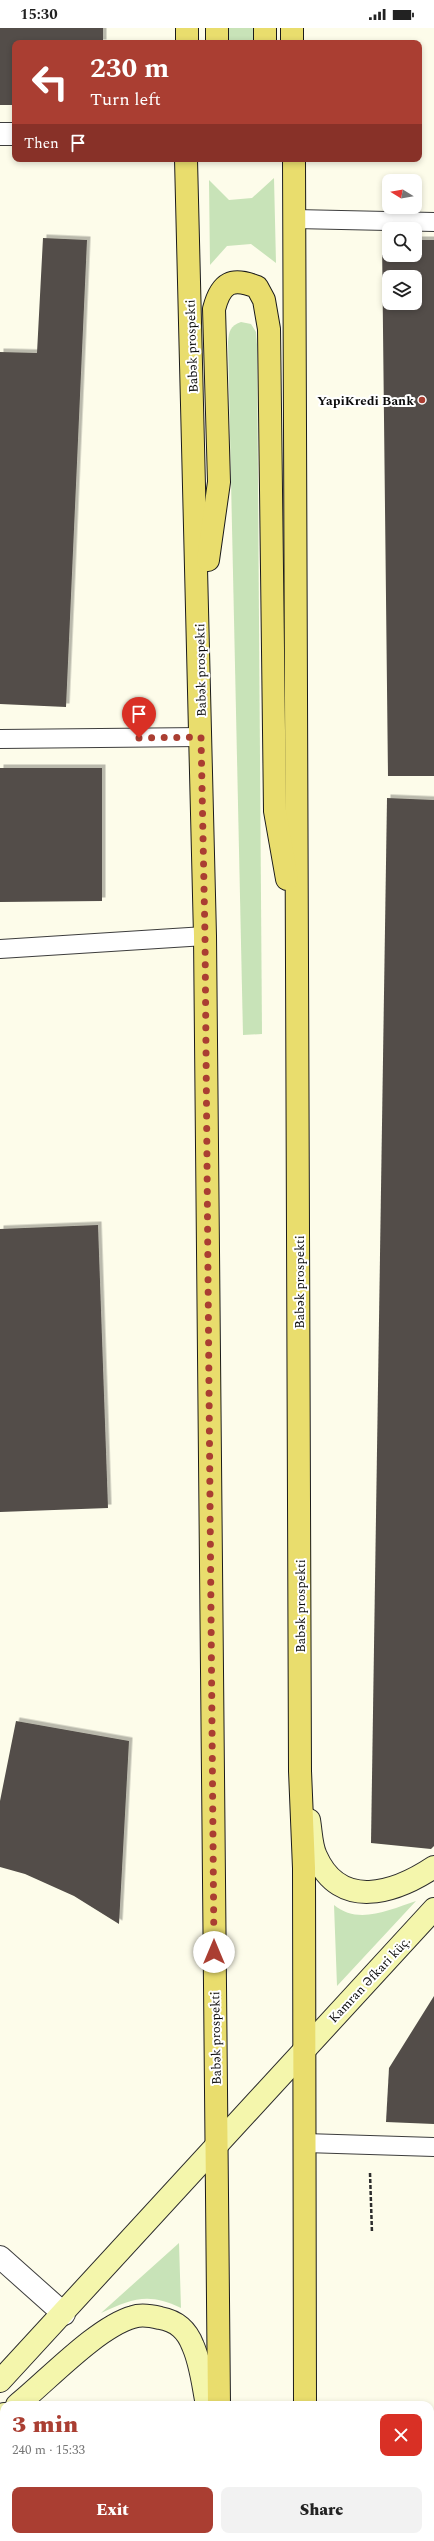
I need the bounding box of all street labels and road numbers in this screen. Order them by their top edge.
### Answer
street label: Babək prospekti [180,299,204,393]
street label: Babək prospekti [190,623,212,717]
street label: Babək prospekti [290,1235,310,1329]
street label: Babək prospekti [291,1559,311,1653]
street label: Kamran Əfkari küç. [324,1932,415,2028]
street label: Babək prospekti [205,1991,227,2085]

